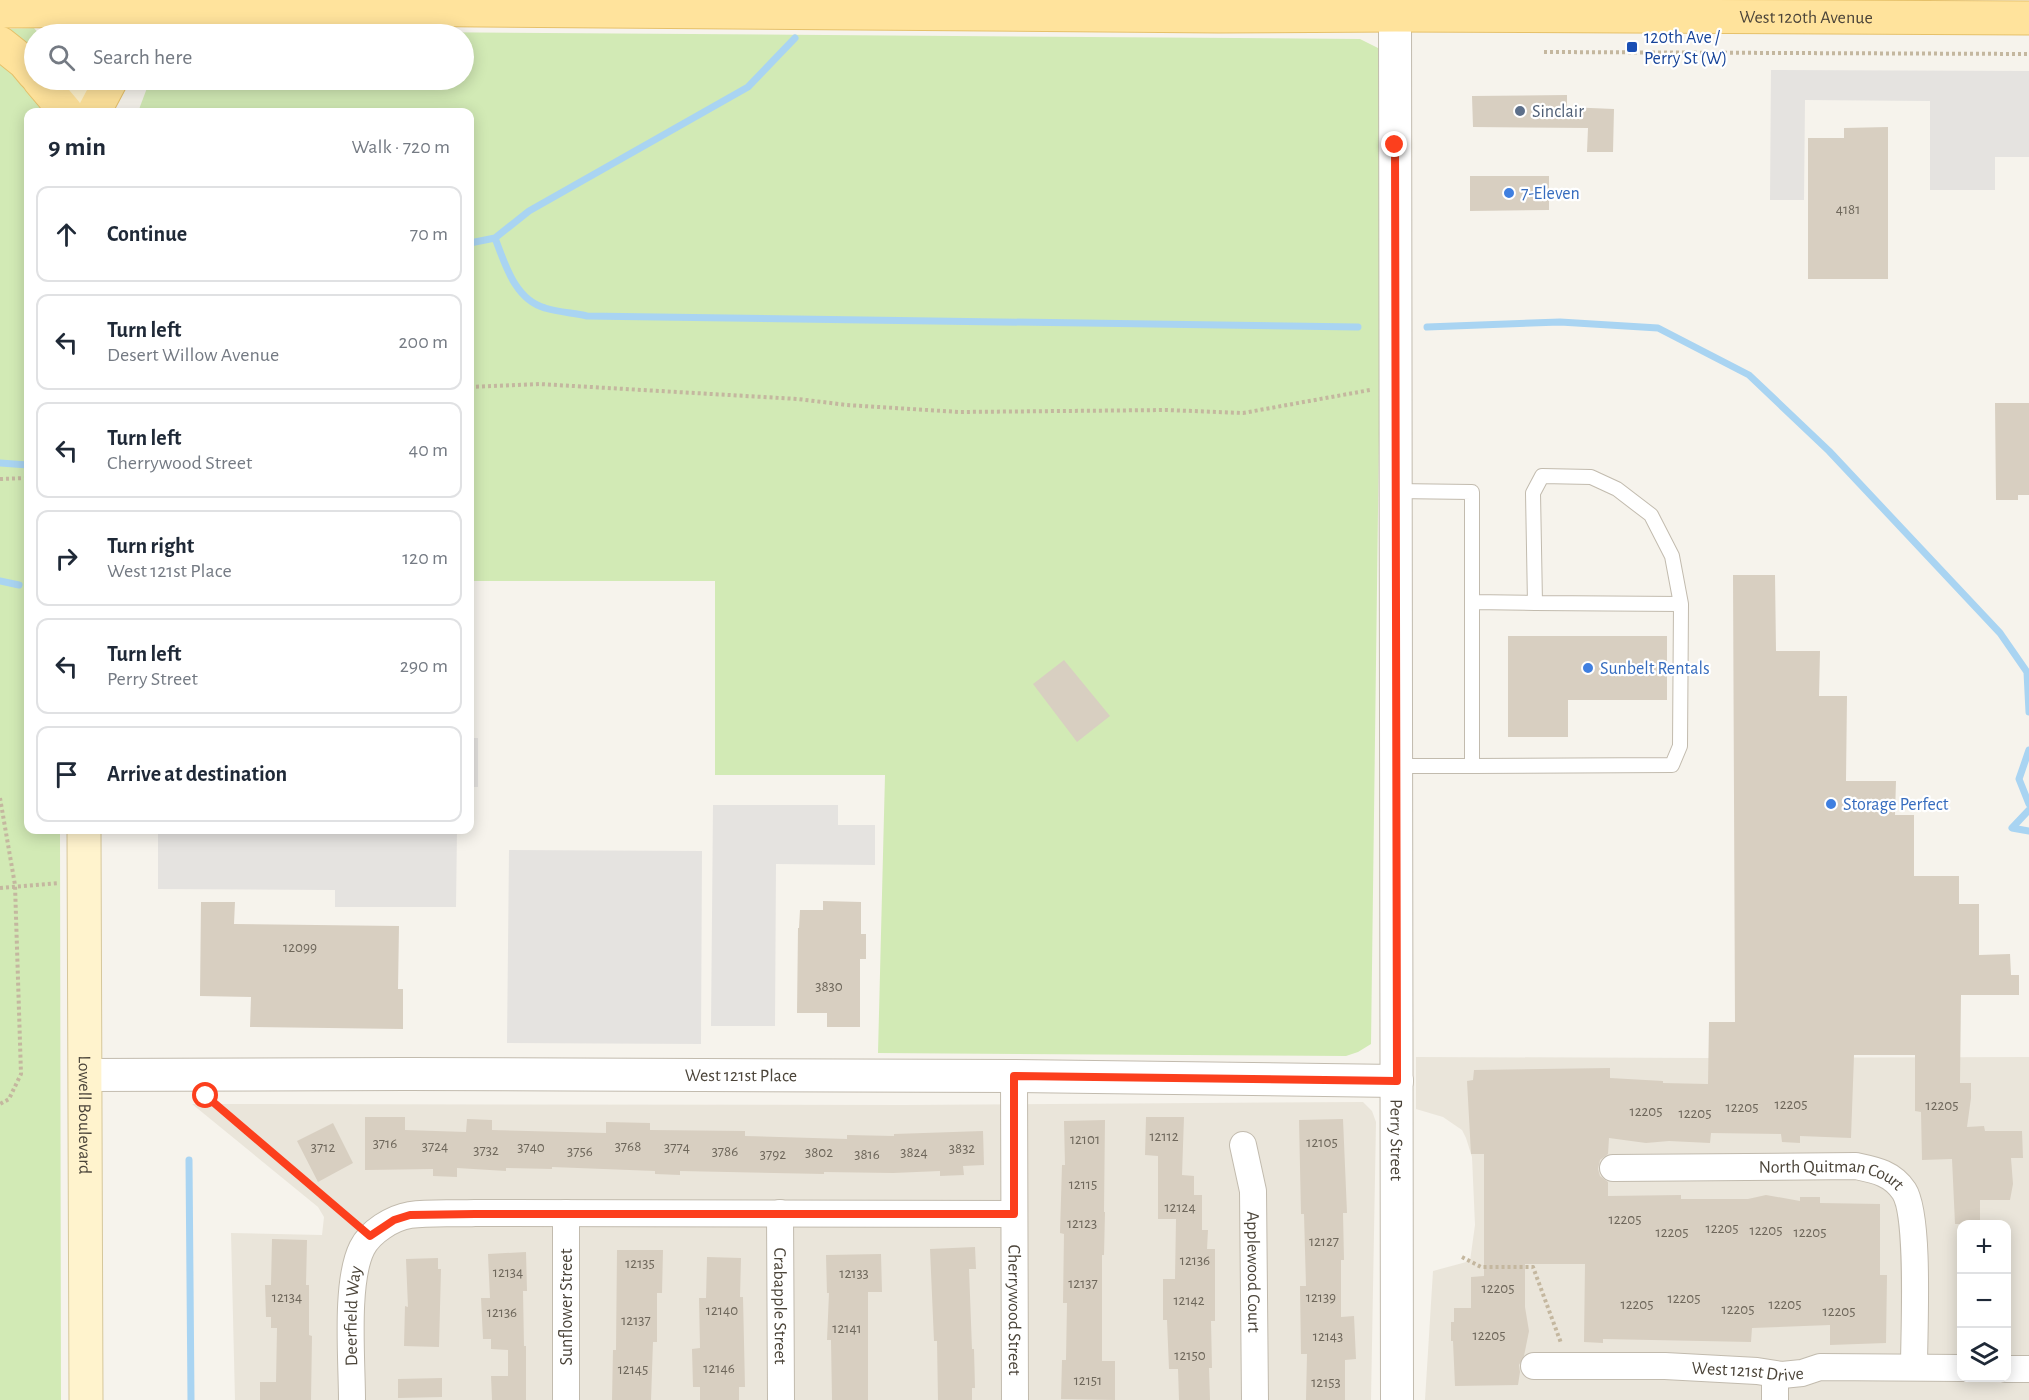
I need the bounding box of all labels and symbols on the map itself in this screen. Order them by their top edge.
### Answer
street label: West 120th Avenue [1739,9,1873,27]
place label: 120th Ave / Perry St (W) [1644,29,1727,68]
marker: 120th Ave / Perry St (W) [1625,40,1639,54]
place label: Sinclair [1532,103,1584,121]
marker: Sinclair [1513,104,1527,118]
route end [1381,131,1407,157]
place label: 7-Eleven [1521,185,1580,203]
marker: 7-Eleven [1502,186,1516,200]
house number: 4181 [1836,202,1860,217]
place label: Sunbelt Rentals [1600,660,1710,678]
marker: Sunbelt Rentals [1581,661,1595,675]
place label: Storage Perfect [1843,796,1949,814]
marker: Storage Perfect [1824,797,1838,811]
house number: 12099 [283,940,317,955]
house number: 3830 [815,979,843,994]
street label: Lowell Boulevard [75,1056,93,1174]
street label: West 121st Place [685,1067,797,1085]
route start [192,1082,218,1108]
house number: 12205 [1774,1097,1808,1112]
house number: 12205 [1925,1098,1959,1113]
street label: Perry Street [1387,1099,1405,1181]
house number: 12205 [1725,1100,1759,1115]
house number: 12205 [1629,1104,1663,1119]
house number: 12205 [1678,1106,1712,1121]
house number: 12112 [1149,1129,1179,1144]
house number: 12101 [1070,1132,1100,1147]
house number: 12105 [1306,1135,1338,1150]
house number: 3716 [373,1136,397,1151]
house number: 3724 [422,1139,448,1154]
house number: 3768 [615,1139,641,1154]
house number: 3712 [311,1140,335,1155]
house number: 3740 [517,1140,545,1155]
house number: 3774 [664,1140,690,1155]
house number: 3832 [949,1141,975,1156]
house number: 3732 [473,1143,499,1158]
house number: 3756 [567,1144,593,1159]
house number: 3786 [712,1144,738,1159]
house number: 3802 [805,1145,833,1160]
house number: 3824 [900,1145,928,1160]
house number: 3792 [760,1147,786,1162]
house number: 3816 [854,1147,880,1162]
street label: North Quitman Court [1759,1158,1908,1194]
house number: 12115 [1069,1177,1097,1192]
house number: 12124 [1164,1200,1196,1215]
street label: Applewood Court [1243,1211,1262,1333]
house number: 12205 [1608,1212,1642,1227]
house number: 12123 [1067,1216,1097,1231]
house number: 12205 [1705,1221,1739,1236]
house number: 12205 [1749,1223,1783,1238]
house number: 12205 [1655,1225,1689,1240]
house number: 12205 [1793,1225,1827,1240]
house number: 12127 [1309,1234,1339,1249]
street label: Cherrywood Street [1005,1245,1023,1376]
street label: Crabapple Street [770,1247,789,1365]
street label: Sunflower Street [558,1248,576,1365]
house number: 12136 [1180,1253,1210,1268]
house number: 12135 [625,1256,655,1271]
street label: Deerfield Way [343,1264,366,1366]
house number: 12134 [493,1265,523,1280]
house number: 12133 [839,1266,869,1281]
house number: 12137 [1068,1276,1098,1291]
house number: 12205 [1481,1281,1515,1296]
house number: 12134 [272,1290,302,1305]
house number: 12139 [1306,1290,1336,1305]
house number: 12205 [1667,1291,1701,1306]
house number: 12142 [1173,1293,1205,1308]
house number: 12205 [1620,1297,1654,1312]
house number: 12205 [1768,1297,1802,1312]
house number: 12205 [1721,1302,1755,1317]
house number: 12140 [706,1303,738,1318]
house number: 12205 [1822,1304,1856,1319]
house number: 12136 [487,1305,517,1320]
house number: 12137 [621,1313,651,1328]
house number: 12141 [832,1321,862,1336]
house number: 12205 [1472,1328,1506,1343]
house number: 12143 [1313,1329,1343,1344]
house number: 12150 [1174,1348,1206,1363]
street label: West 121st Drive [1691,1359,1805,1385]
house number: 12146 [703,1361,735,1376]
house number: 12145 [618,1362,648,1377]
house number: 12151 [1074,1373,1102,1388]
house number: 12153 [1311,1375,1341,1390]

